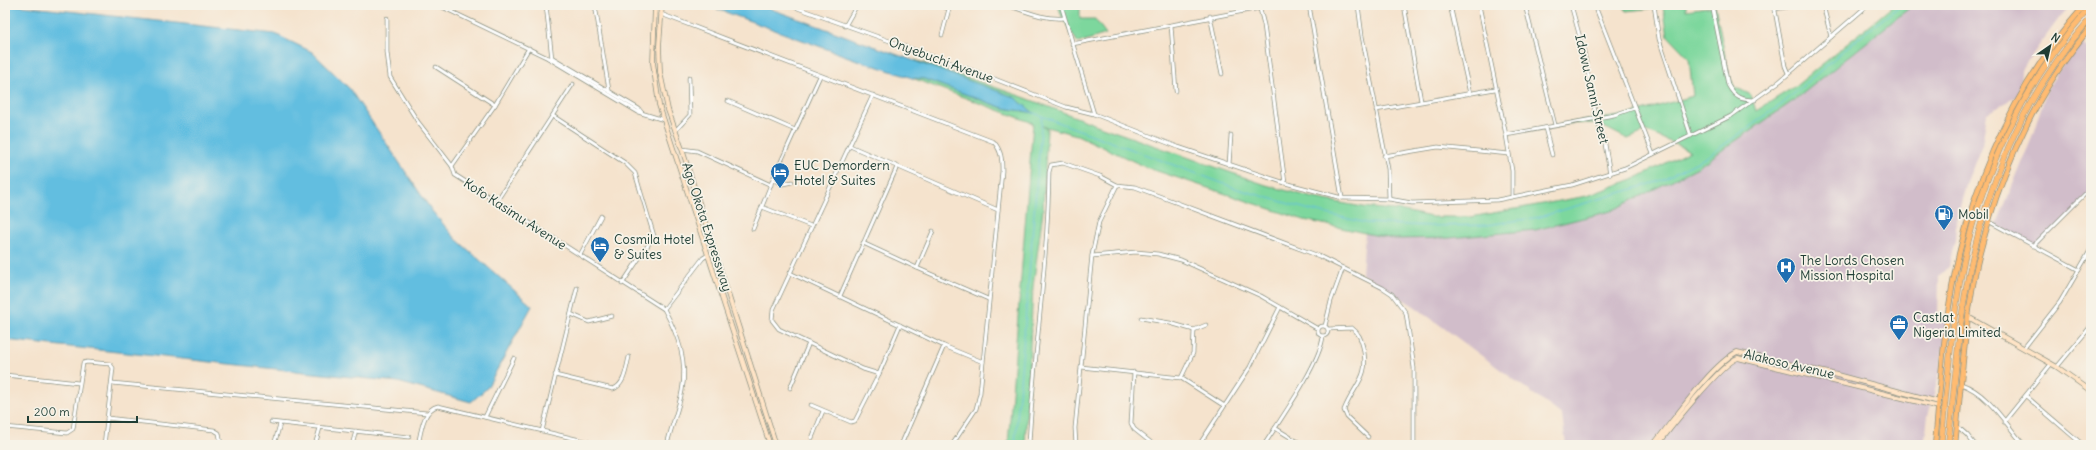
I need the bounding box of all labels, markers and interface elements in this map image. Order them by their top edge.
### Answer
north arrow [2030,26,2070,66]
text: N [2049,30,2063,46]
street label: Onyebuchi Avenue [886,33,996,87]
street label: Idowu Sanni Street [1571,33,1613,146]
place label: EUC Demordern Hotel & Suites [794,157,890,189]
street label: Ago Okota Expressway [678,160,736,294]
hotel icon: EUC Demordern Hotel & Suites [769,161,791,189]
street label: Kofo Kasimu Avenue [460,174,570,254]
fuel station icon: Mobil [1933,203,1955,231]
place label: Mobil [1958,206,1989,223]
place label: Cosmila Hotel & Suites [614,231,694,263]
hotel icon: Cosmila Hotel & Suites [589,235,611,263]
place label: The Lords Chosen Mission Hospital [1800,252,1905,284]
hospital icon: The Lords Chosen Mission Hospital [1775,256,1797,284]
place label: Castlat Nigeria Limited [1913,309,2001,341]
office icon: Castlat Nigeria Limited [1888,313,1910,341]
street label: Alakoso Avenue [1742,345,1836,383]
scale bar [28,398,137,424]
text: 200 m [34,404,70,419]

